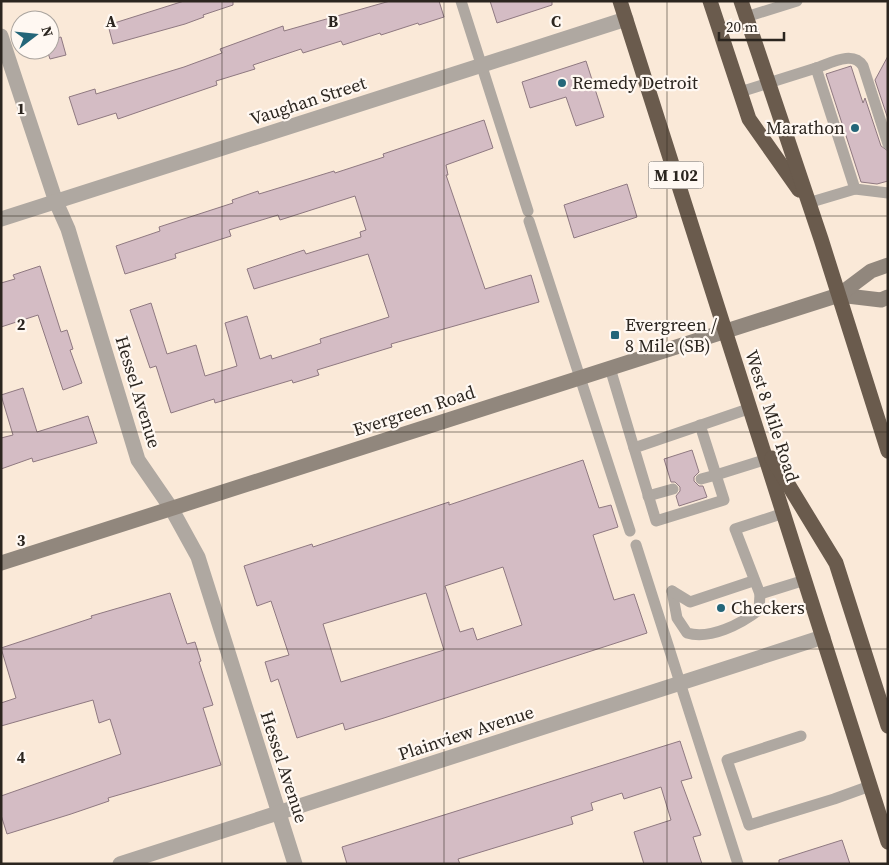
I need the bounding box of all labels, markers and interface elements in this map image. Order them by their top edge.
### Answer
north arrow [10,10,60,60]
text: A [106,10,117,32]
text: B [328,10,339,32]
text: C [551,10,561,32]
scale bar [719,10,784,42]
text: 20 m [726,16,758,37]
text: N [36,24,59,39]
street label: Vaughan Street [247,70,369,131]
place label: Remedy Detroit [572,70,698,95]
marker: Remedy Detroit [556,77,568,89]
text: 1 [17,97,25,119]
place label: Marathon [766,115,845,140]
marker: Marathon [849,122,861,134]
road number: M 102 [648,162,704,188]
place label: Evergreen / 8 Mile (SB) [625,312,717,358]
text: 2 [17,313,26,335]
marker: Evergreen / 8 Mile (SB) [609,329,621,341]
street label: Hessel Avenue [110,333,167,451]
street label: West 8 Mile Road [739,347,806,485]
street label: Evergreen Road [350,379,478,442]
text: 3 [17,529,26,551]
place label: Checkers [731,595,805,620]
marker: Checkers [715,602,727,614]
street label: Plainview Avenue [395,699,537,766]
street label: Hessel Avenue [255,708,314,826]
text: 4 [17,746,26,768]

